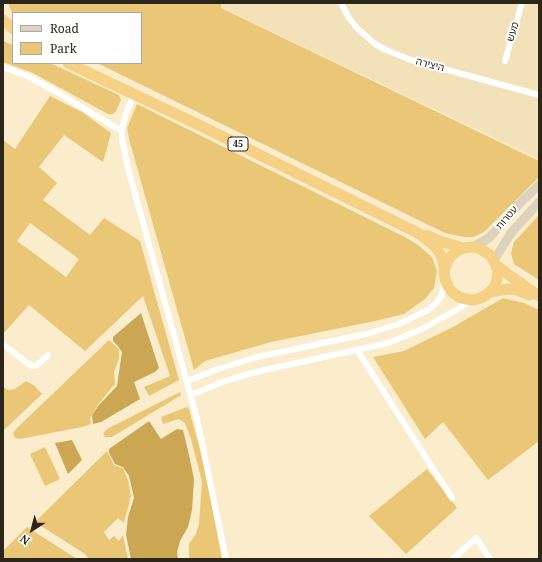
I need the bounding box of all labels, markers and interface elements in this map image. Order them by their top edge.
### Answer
legend [12,12,142,64]
text: Road [50,20,79,37]
street label: מעש [504,21,522,43]
text: Park [50,40,77,57]
street label: היצירה [415,55,445,75]
road number: 45 [228,137,248,151]
street label: עטרות [494,204,520,232]
north arrow [12,510,52,550]
text: N [17,532,33,549]

